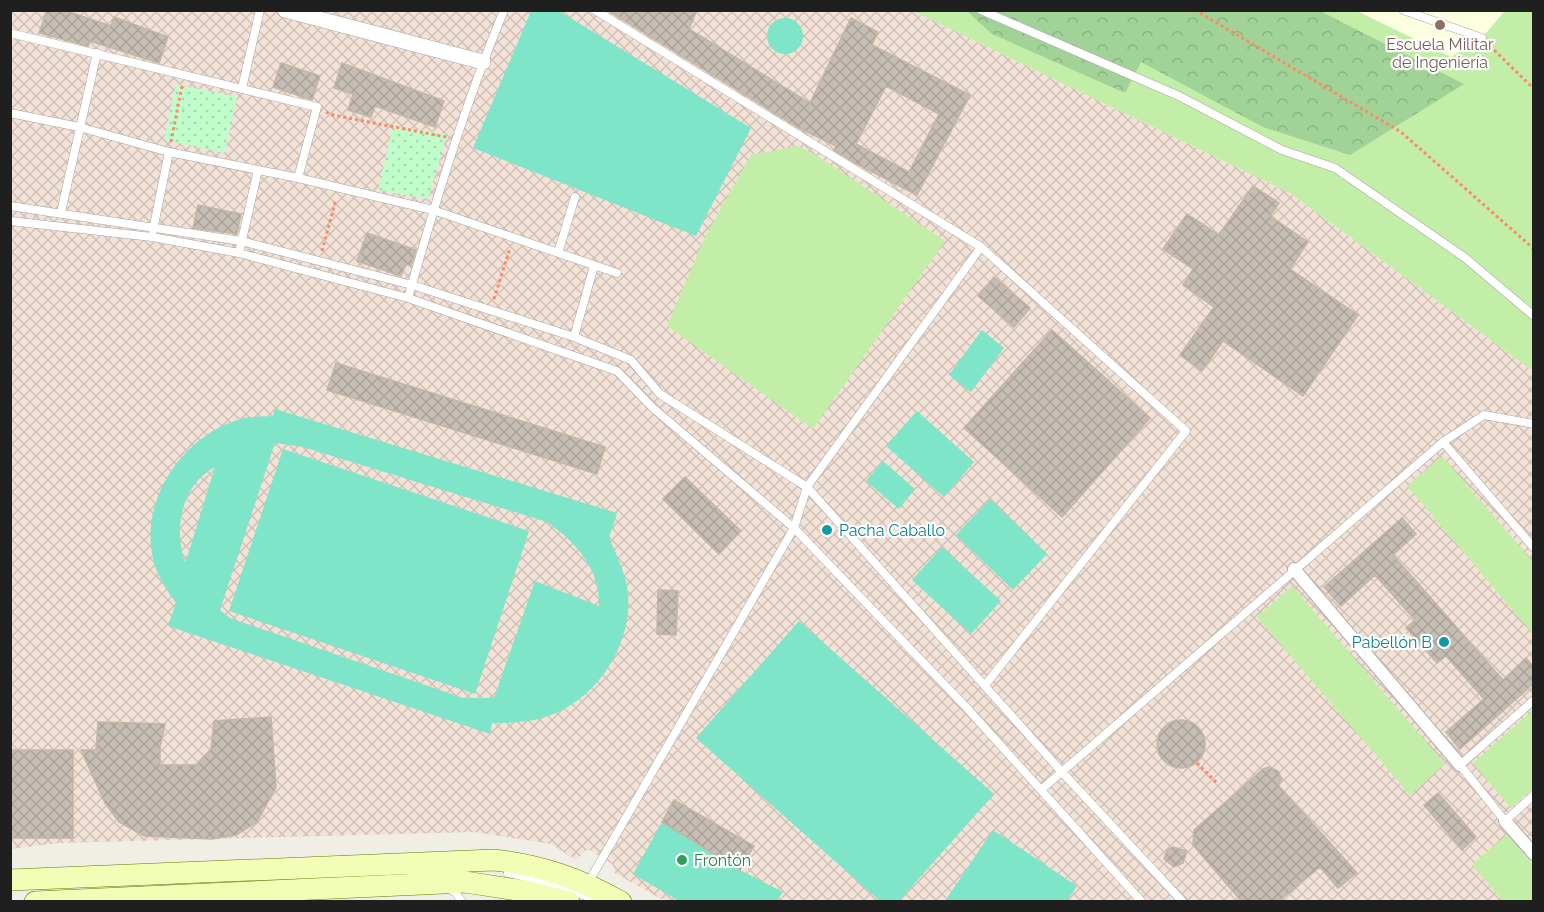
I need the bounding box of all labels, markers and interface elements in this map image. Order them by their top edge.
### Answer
marker: Escuela Militar de Ingeniería [1433,18,1447,32]
place label: Escuela Militar de Ingeniería [1386,35,1494,72]
place label: Pacha Caballo [839,521,945,540]
marker: Pacha Caballo [820,523,834,537]
place label: Pabellón B [1352,633,1432,652]
marker: Pabellón B [1437,635,1451,649]
place label: Frontón [694,851,751,870]
marker: Frontón [675,853,689,867]

